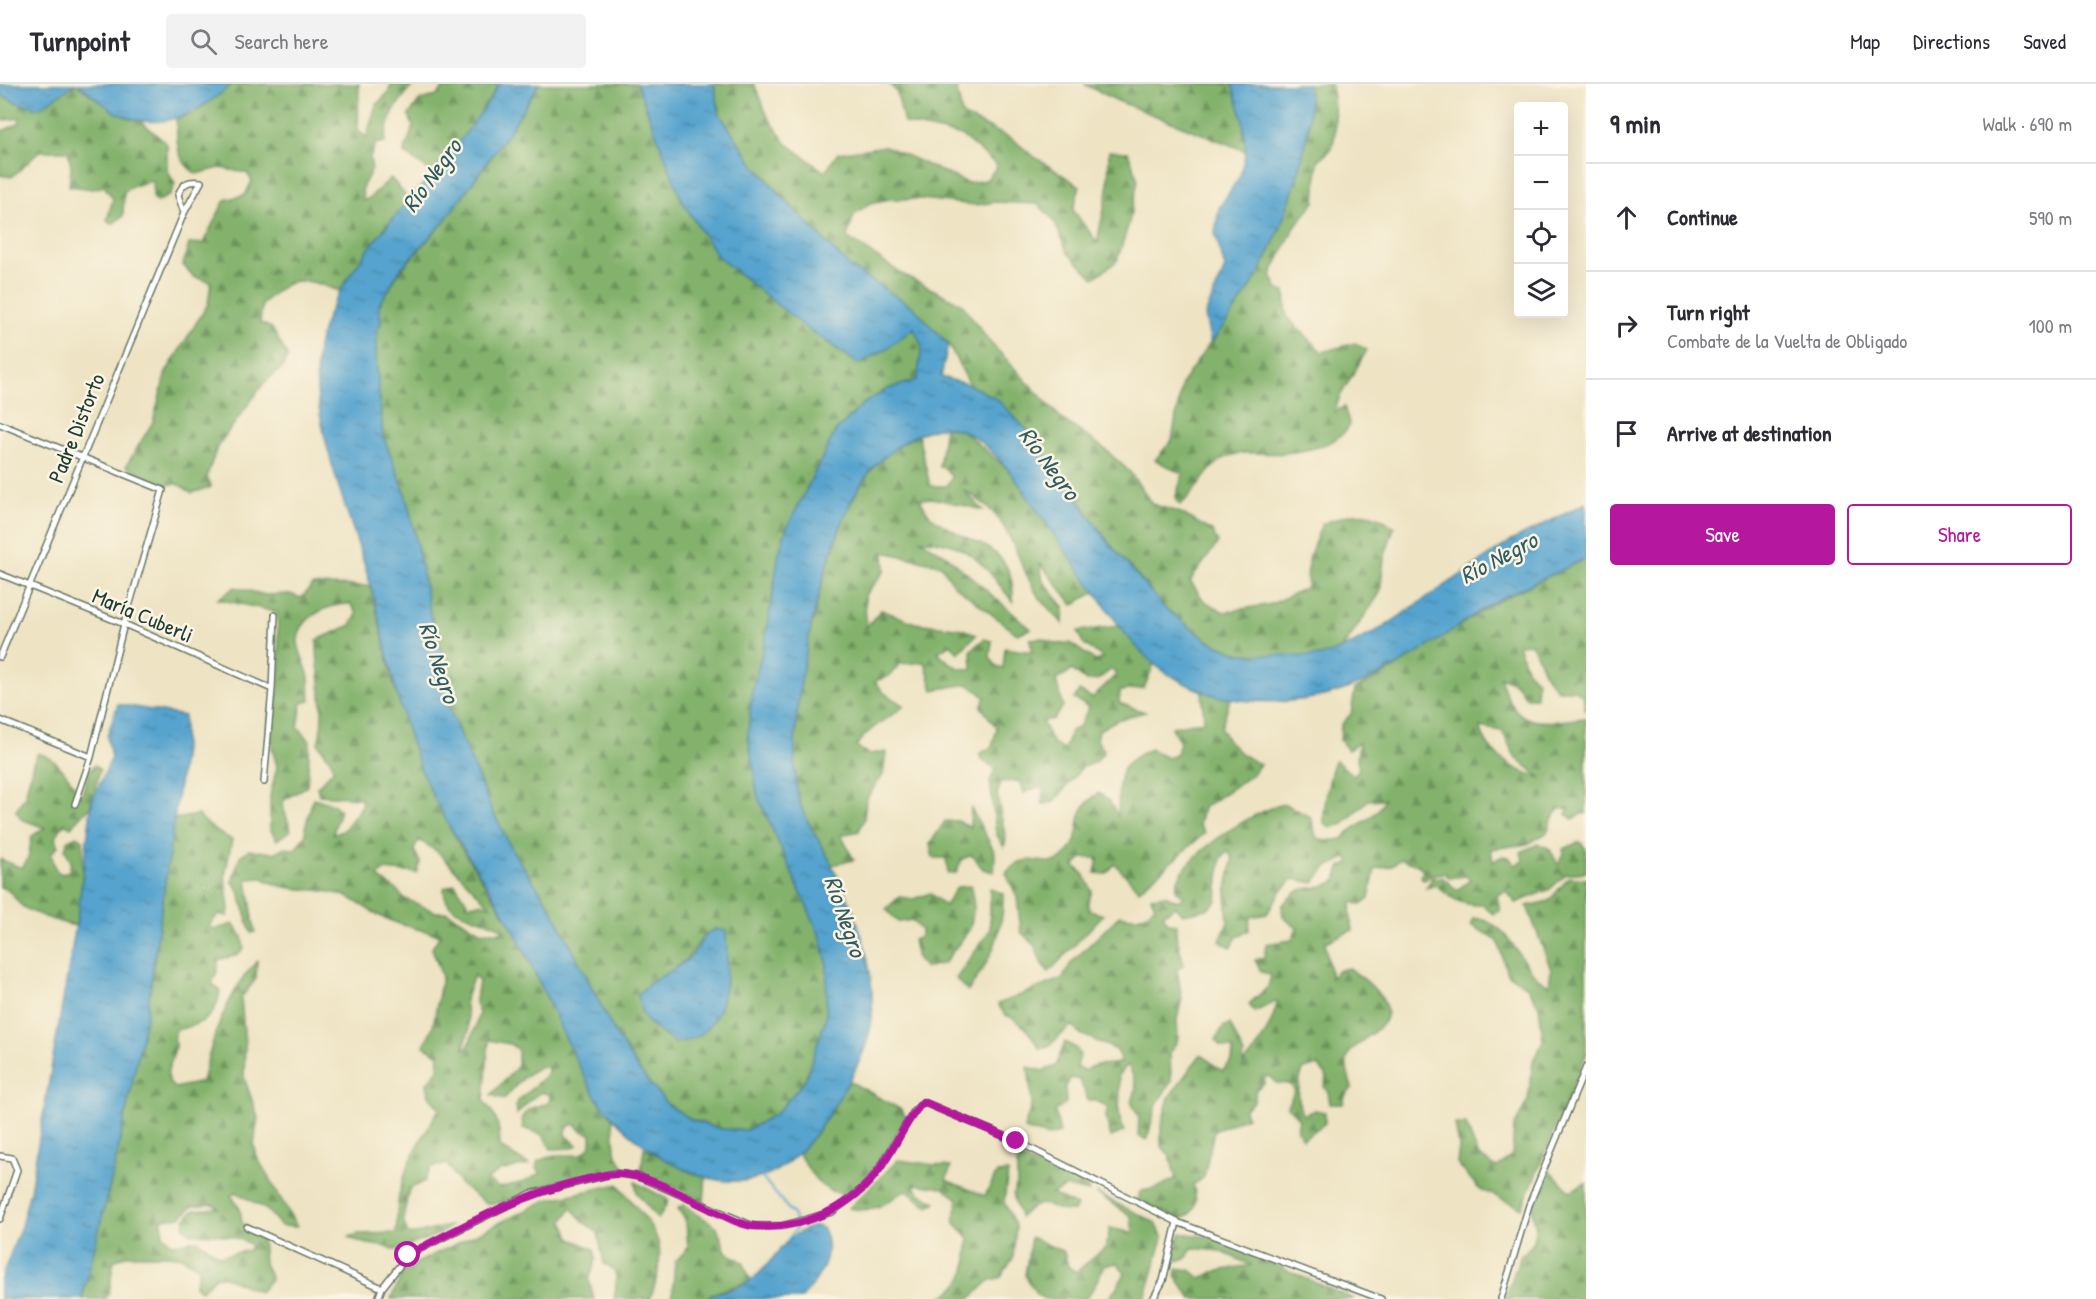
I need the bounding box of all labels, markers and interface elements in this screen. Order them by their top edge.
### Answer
search box [166,14,586,68]
text: Turnpoint [30,22,130,60]
icon: search [187,25,220,58]
text: Search here [235,26,329,56]
text: Map [1850,27,1880,56]
text: Directions [1913,27,1990,56]
text: Saved [2023,27,2066,56]
map controls [1514,102,1568,318]
button: + [1514,102,1568,156]
text: 9 min [1610,106,1661,141]
text: Walk · 690 m [1983,110,2072,137]
water label: Río Negro [394,130,471,219]
button: − [1514,156,1568,210]
icon: ahead [1610,201,1643,234]
text: Continue [1667,202,1738,232]
text: 590 m [2029,204,2072,231]
button: locate [1514,210,1568,264]
button: layers [1514,264,1568,318]
text: Turn right [1667,297,1750,327]
icon: right [1610,309,1643,342]
text: 100 m [2029,312,2072,339]
text: Combate de la Vuelta de Obligado [1667,327,1907,354]
street label: Padre Distorto [41,369,112,487]
icon: arrive [1610,417,1643,450]
text: Arrive at destination [1667,418,1832,448]
water label: Río Negro [1011,420,1089,508]
button: Save [1610,504,1835,565]
button: Share [1847,504,2072,565]
water label: Río Negro [1454,522,1545,592]
street label: María Cuberli [88,580,198,650]
water label: Río Negro [411,617,469,709]
water label: Río Negro [816,871,875,963]
route end [1002,1127,1028,1153]
route start [394,1241,420,1267]

